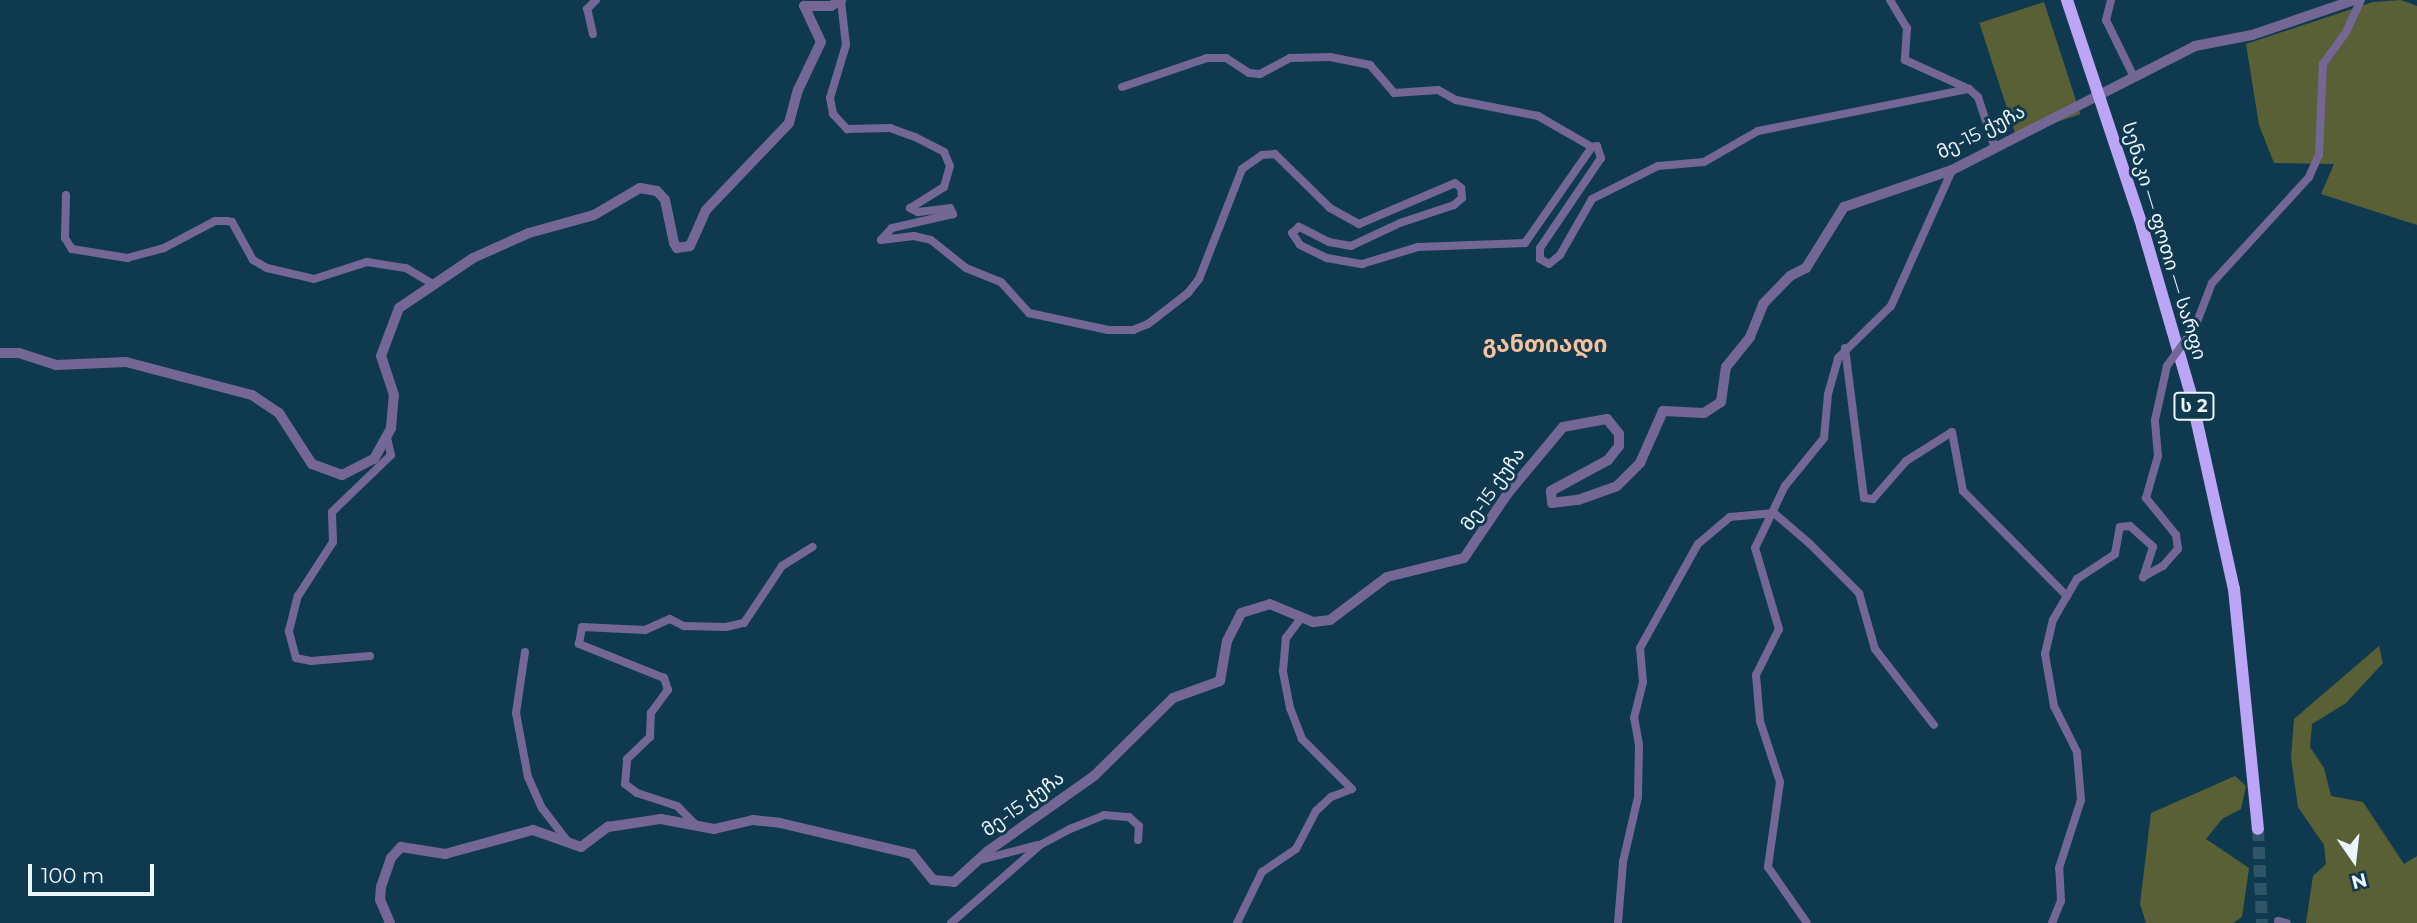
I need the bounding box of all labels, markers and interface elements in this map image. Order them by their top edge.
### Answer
street label: მე-15 ქუჩა [1933,100,2029,164]
street label: სენაკი — ფოთი — სარფი [2117,119,2211,363]
district label: განთიადი [1483,330,1607,358]
road number: ს 2 [2173,392,2215,420]
street label: მე-15 ქუჩა [1456,443,1530,535]
street label: მე-15 ქუჩა [977,767,1069,841]
north arrow [2319,825,2389,895]
scale bar [32,850,158,894]
text: 100 m [41,863,104,888]
text: N [2349,868,2369,894]

